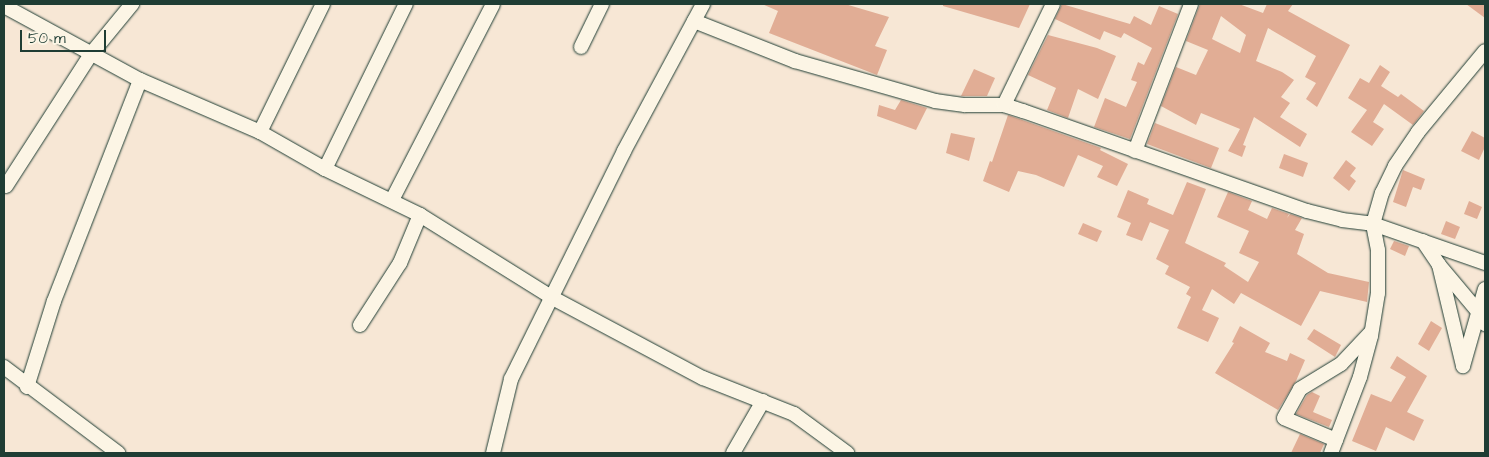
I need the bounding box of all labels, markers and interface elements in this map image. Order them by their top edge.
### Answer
scale bar [22,20,109,52]
text: 50 m [28,28,66,49]

